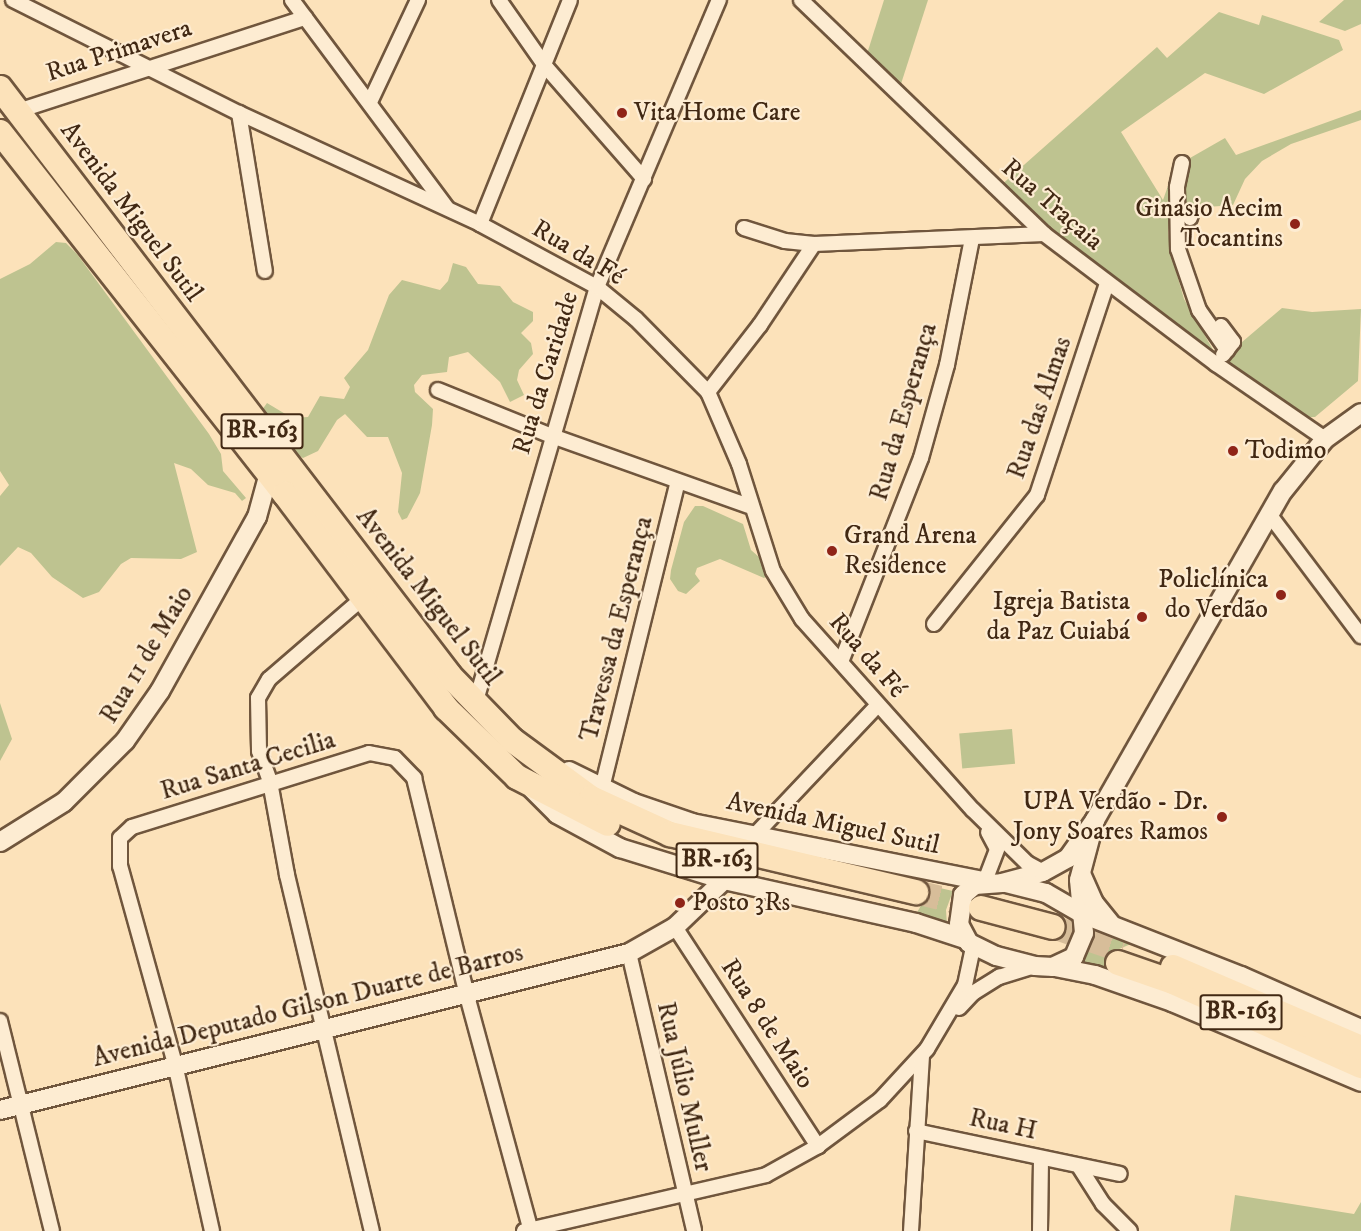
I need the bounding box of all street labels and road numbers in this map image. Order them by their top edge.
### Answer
street label: Rua Primavera [42,13,196,89]
street label: Avenida Miguel Sutil [53,116,209,308]
street label: Rua Traçaia [995,152,1109,258]
street label: Rua da Fé [526,213,630,293]
street label: Rua da Caridade [506,288,586,458]
street label: Rua da Esperança [864,320,944,504]
street label: Rua das Almas [1001,333,1079,483]
road number: BR-163 [220,410,304,452]
street label: Avenida Miguel Sutil [349,502,507,692]
street label: Travessa da Esperança [574,513,660,745]
street label: Rua 11 de Maio [94,581,200,729]
street label: Rua da Fé [822,607,912,705]
street label: Rua Santa Cecilia [157,725,339,807]
street label: Avenida Miguel Sutil [724,786,942,862]
road number: BR-163 [675,839,759,881]
street label: Avenida Deputado Gilson Duarte de Barros [90,937,526,1075]
street label: Rua 8 de Maio [713,953,821,1095]
road number: BR-163 [1199,991,1283,1033]
street label: Rua Júlio Muller [649,999,719,1175]
street label: Rua H [966,1103,1040,1147]

